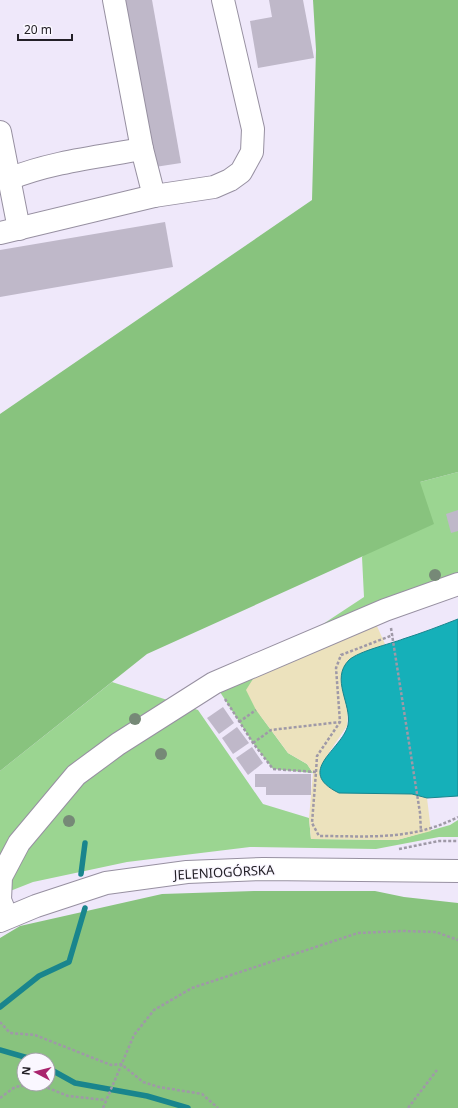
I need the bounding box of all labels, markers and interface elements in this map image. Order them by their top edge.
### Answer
scale bar [18,16,72,42]
text: 20 m [24,21,52,38]
street label: JELENIOGÓRSKA [171,860,275,884]
north arrow [16,1052,56,1092]
text: N [18,1065,34,1076]

